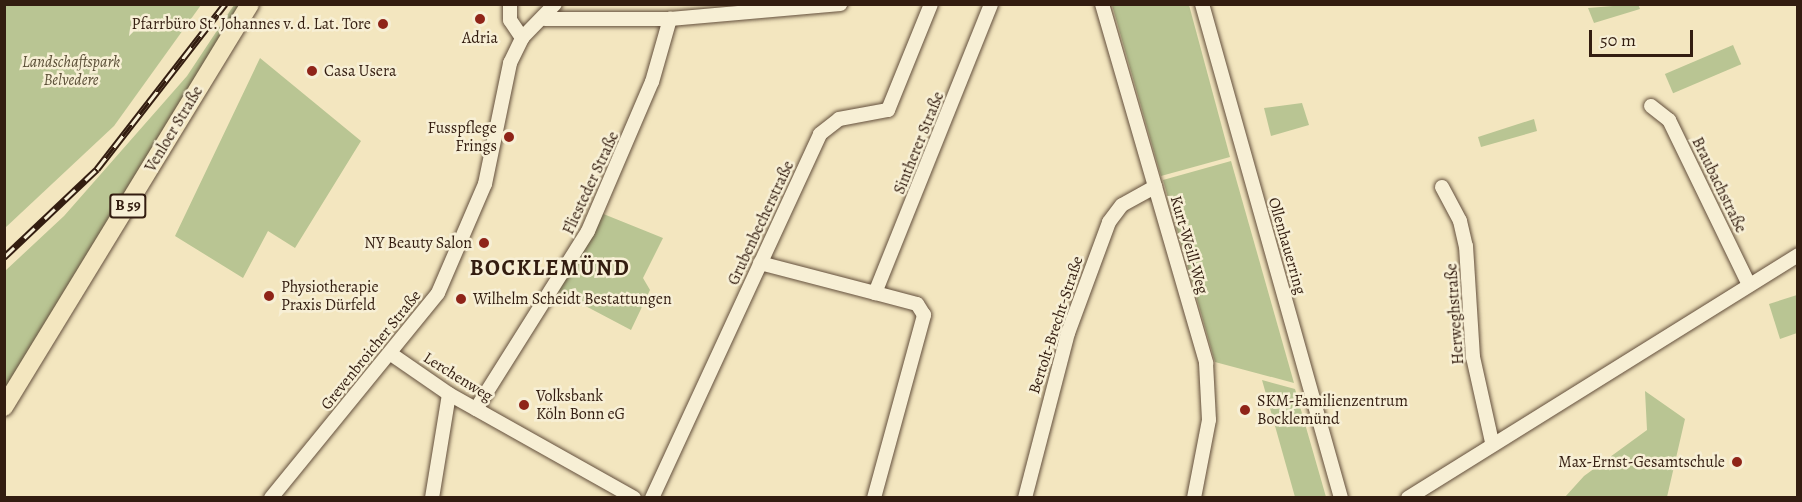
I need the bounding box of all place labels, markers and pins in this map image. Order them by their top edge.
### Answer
marker: Adria [473,12,487,26]
place label: Pfarrbüro St. Johannes v. d. Lat. Tore [130,14,371,34]
marker: Pfarrbüro St. Johannes v. d. Lat. Tore [376,17,390,31]
place label: Adria [462,28,498,48]
place label: Casa Usera [324,61,396,81]
marker: Casa Usera [305,64,319,78]
place label: Fusspflege Frings [427,118,497,156]
marker: Fusspflege Frings [502,130,516,144]
place label: NY Beauty Salon [364,233,472,253]
marker: NY Beauty Salon [477,236,491,250]
place label: Physiotherapie Praxis Dürfeld [281,277,379,315]
marker: Physiotherapie Praxis Dürfeld [262,289,276,303]
place label: Wilhelm Scheidt Bestattungen [473,289,672,309]
marker: Wilhelm Scheidt Bestattungen [454,292,468,306]
place label: Volksbank Köln Bonn eG [536,386,625,424]
place label: SKM-Familienzentrum Bocklemünd [1257,391,1408,429]
marker: Volksbank Köln Bonn eG [517,398,531,412]
marker: SKM-Familienzentrum Bocklemünd [1238,403,1252,417]
place label: Max-Ernst-Gesamtschule [1558,452,1725,472]
marker: Max-Ernst-Gesamtschule [1730,455,1744,469]

